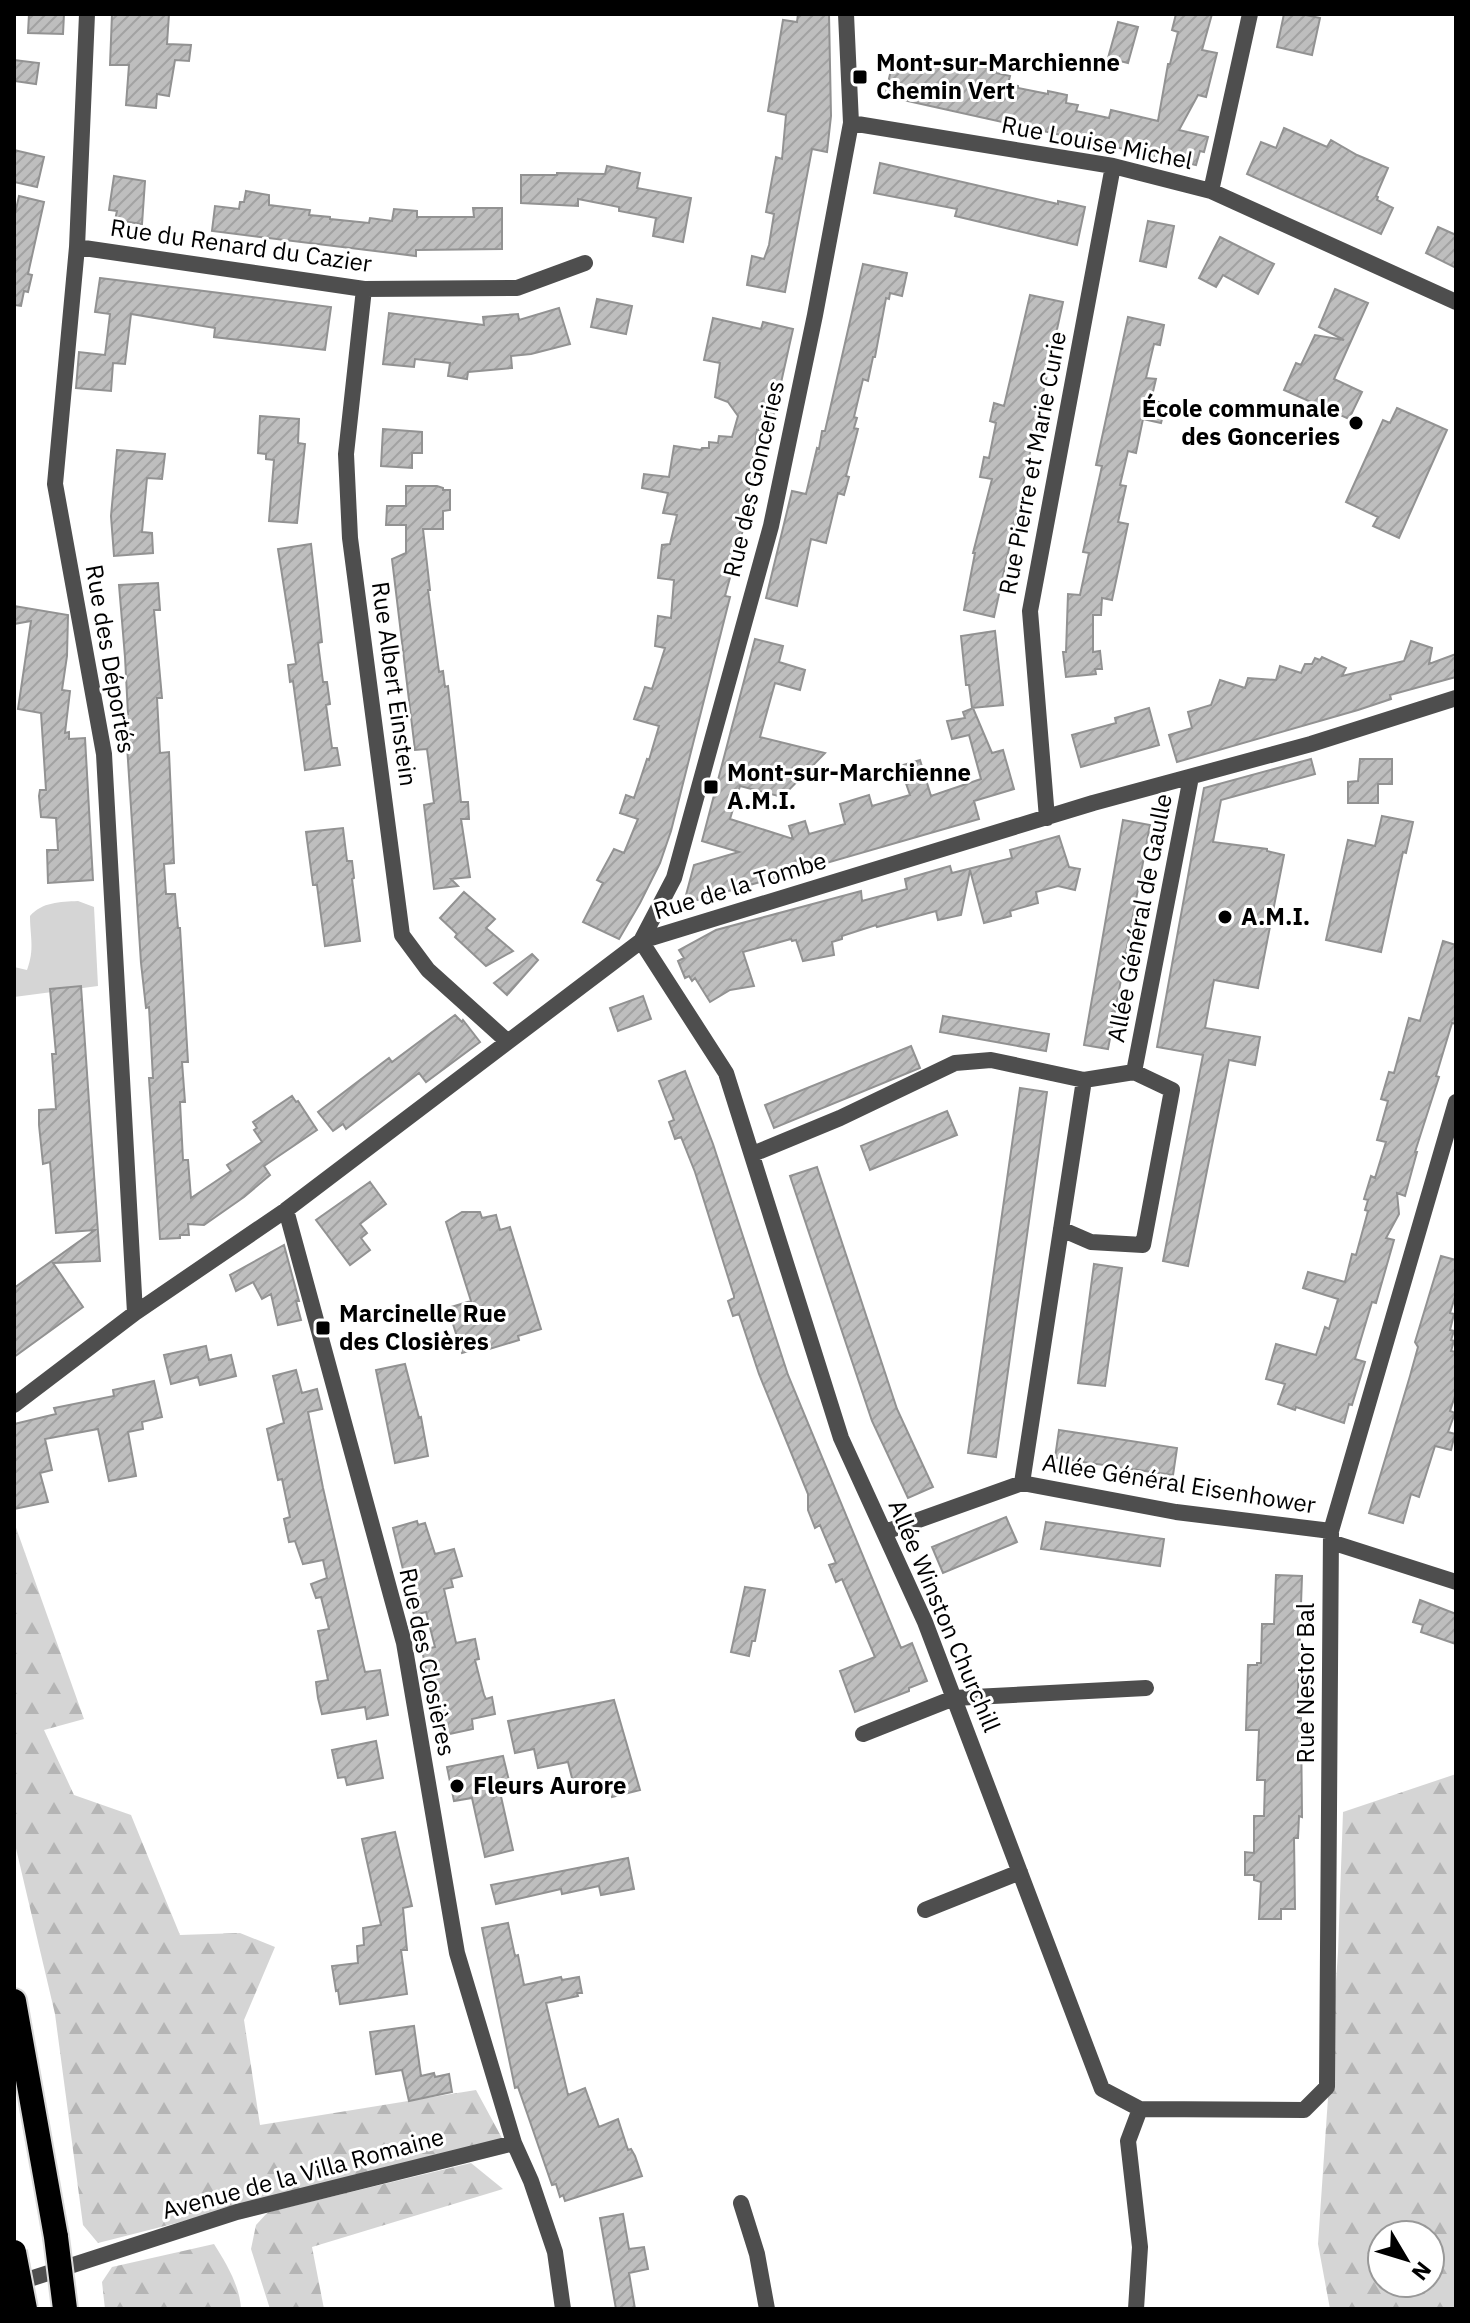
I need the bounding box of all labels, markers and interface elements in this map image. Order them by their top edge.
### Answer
place label: Mont-sur-Marchienne Chemin Vert [876,46,1120,106]
marker: Mont-sur-Marchienne Chemin Vert [851,68,869,86]
street label: Rue Louise Michel [999,108,1196,176]
street label: Rue du Renard du Cazier [108,211,374,279]
street label: Rue Pierre et Marie Curie [991,328,1073,597]
street label: Rue des Gonceries [715,377,791,580]
place label: École communale des Gonceries [1142,392,1340,452]
marker: École communale des Gonceries [1347,414,1365,432]
street label: Rue des Déportés [79,562,143,756]
street label: Rue Albert Einstein [365,580,425,788]
place label: Mont-sur-Marchienne A.M.I. [727,756,971,816]
marker: Mont-sur-Marchienne A.M.I. [702,778,720,796]
street label: Allée Général de Gaulle [1099,791,1179,1045]
street label: Rue de la Tombe [649,844,830,927]
place label: A.M.I. [1241,900,1310,932]
marker: A.M.I. [1216,908,1234,926]
place label: Marcinelle Rue des Closières [339,1297,506,1357]
marker: Marcinelle Rue des Closières [314,1319,332,1337]
street label: Allée Général Eisenhower [1040,1446,1318,1520]
street label: Allée Winston Churchill [881,1495,1008,1737]
street label: Rue des Closières [392,1565,464,1759]
street label: Rue Nestor Bal [1289,1603,1321,1763]
place label: Fleurs Aurore [473,1769,626,1801]
marker: Fleurs Aurore [448,1777,466,1795]
street label: Avenue de la Villa Romaine [158,2120,447,2226]
north arrow [1366,2219,1446,2299]
text: N [1406,2256,1438,2287]

